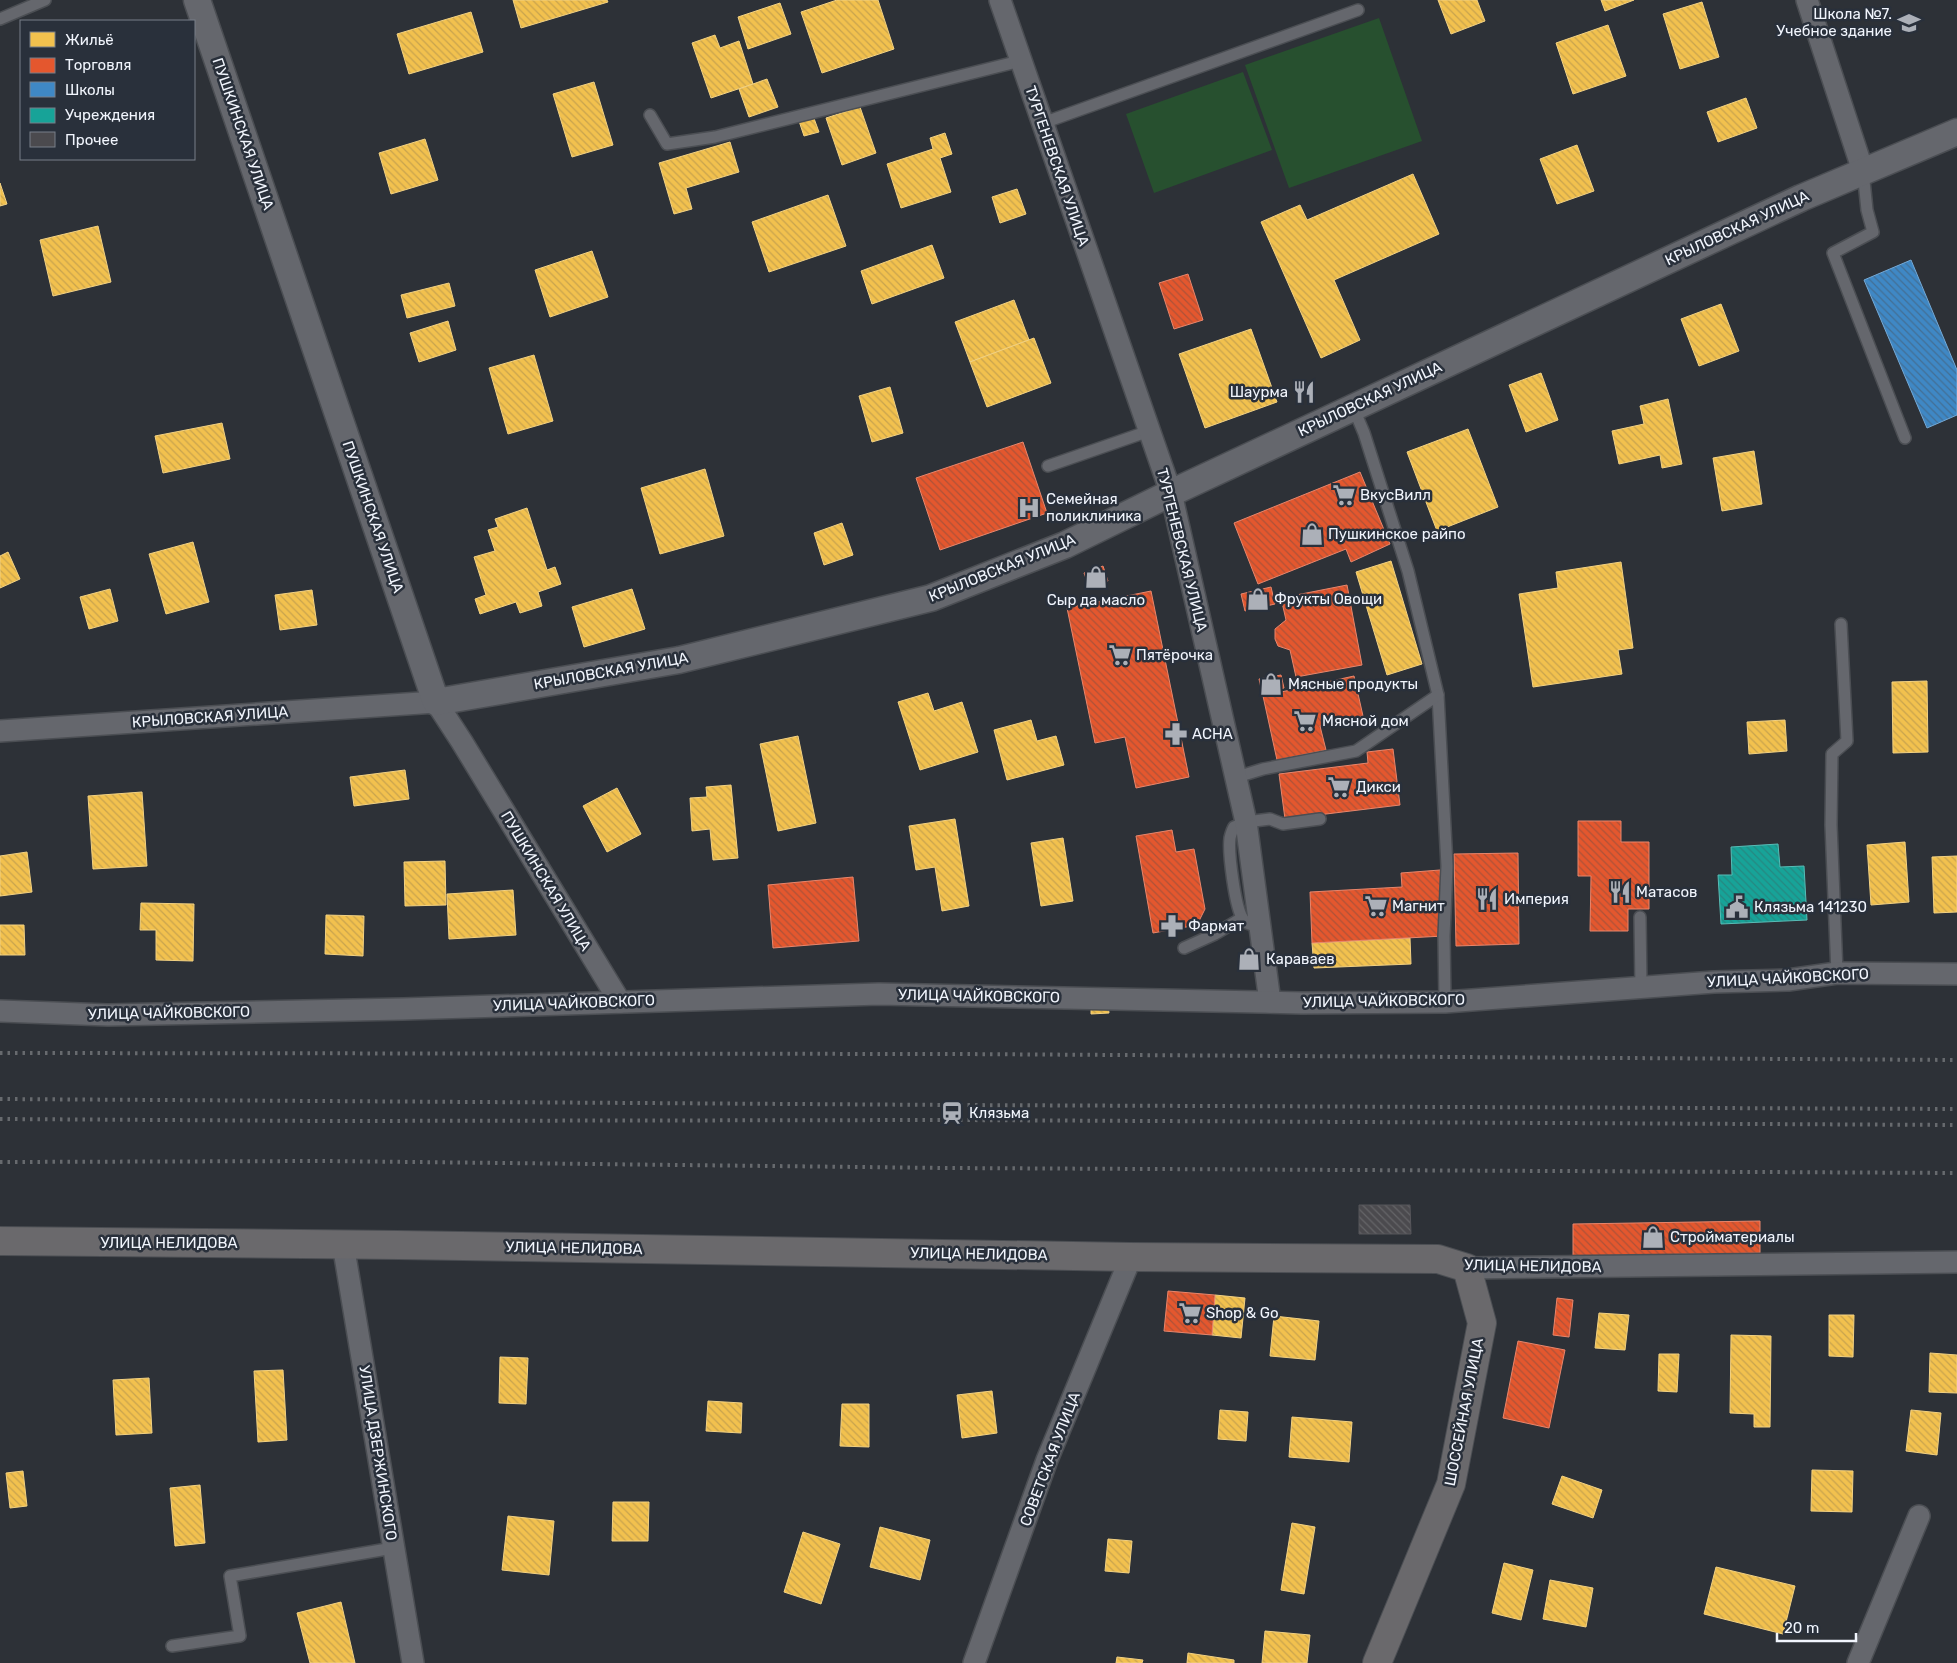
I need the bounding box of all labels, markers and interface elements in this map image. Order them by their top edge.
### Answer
place label: Школа №7. Учебное здание [1776,5,1892,40]
school or university icon: Школа №7. Учебное здание [1896,10,1922,36]
legend [20,20,195,160]
text: Жильё [65,31,114,49]
text: Торговля [65,56,131,74]
street label: ПУШКИНСКАЯ УЛИЦА [208,56,278,212]
text: Школы [65,81,115,99]
street label: ТУРГЕНЕВСКАЯ УЛИЦА [1021,84,1093,248]
text: Учреждения [65,106,155,124]
text: Прочее [65,131,118,149]
street label: КРЫЛОВСКАЯ УЛИЦА [1662,187,1812,269]
street label: КРЫЛОВСКАЯ УЛИЦА [1295,358,1445,440]
restaurant icon: Шаурма [1291,379,1317,405]
place label: Шаурма [1230,383,1288,401]
street label: ПУШКИНСКАЯ УЛИЦА [338,439,408,595]
street label: ТУРГЕНЕВСКАЯ УЛИЦА [1153,466,1211,634]
supermarket icon: ВкусВилл [1331,482,1357,508]
place label: ВкусВилл [1360,486,1431,504]
place label: Семейная поликлиника [1046,490,1142,525]
hospital icon: Семейная поликлиника [1016,495,1042,521]
shop icon: Пушкинское райпо [1299,521,1325,547]
place label: Пушкинское райпо [1328,525,1466,543]
street label: КРЫЛОВСКАЯ УЛИЦА [926,530,1078,606]
shop icon: Сыр да масло [1083,564,1109,590]
shop icon: Фрукты Овощи [1245,586,1271,612]
place label: Фрукты Овощи [1274,590,1382,608]
place label: Сыр да масло [1047,591,1145,609]
supermarket icon: Пятёрочка [1107,642,1133,668]
place label: Пятёрочка [1136,646,1213,664]
street label: КРЫЛОВСКАЯ УЛИЦА [532,649,690,693]
shop icon: Мясные продукты [1258,671,1284,697]
place label: Мясные продукты [1288,675,1418,693]
street label: КРЫЛОВСКАЯ УЛИЦА [131,703,289,731]
supermarket icon: Мясной дом [1292,708,1318,734]
place label: Мясной дом [1322,712,1409,730]
pharmacy icon: АСНА [1163,721,1189,747]
place label: АСНА [1192,725,1233,743]
supermarket icon: Дикси [1326,774,1352,800]
place label: Дикси [1356,778,1401,796]
street label: ПУШКИНСКАЯ УЛИЦА [497,808,595,954]
restaurant icon: Матасов [1607,879,1633,905]
place label: Матасов [1636,883,1697,901]
restaurant icon: Империя [1474,886,1500,912]
place label: Империя [1504,890,1569,908]
supermarket icon: Магнит [1363,893,1389,919]
public building icon: Клязьма 141230 [1724,894,1750,920]
place label: Магнит [1392,897,1445,915]
place label: Клязьма 141230 [1754,898,1867,916]
pharmacy icon: Фармат [1159,913,1185,939]
place label: Фармат [1188,917,1245,935]
shop icon: Караваев [1236,946,1262,972]
place label: Караваев [1266,950,1335,968]
street label: УЛИЦА ЧАЙКОВСКОГО [1707,965,1869,991]
street label: УЛИЦА ЧАЙКОВСКОГО [898,986,1060,1006]
street label: УЛИЦА ЧАЙКОВСКОГО [493,991,655,1015]
street label: УЛИЦА ЧАЙКОВСКОГО [1303,991,1465,1011]
street label: УЛИЦА ЧАЙКОВСКОГО [88,1003,250,1023]
station icon: Клязьма [939,1100,965,1126]
place label: Клязьма [969,1104,1029,1122]
shop icon: Стройматериалы [1640,1224,1666,1250]
place label: Стройматериалы [1670,1228,1795,1246]
street label: УЛИЦА НЕЛИДОВА [100,1234,238,1252]
street label: УЛИЦА НЕЛИДОВА [505,1238,643,1258]
street label: УЛИЦА НЕЛИДОВА [910,1244,1048,1264]
street label: УЛИЦА НЕЛИДОВА [1464,1256,1602,1276]
supermarket icon: Shop & Go [1177,1300,1203,1326]
place label: Shop & Go [1206,1304,1279,1322]
street label: ШОССЕЙНАЯ УЛИЦА [1441,1337,1487,1487]
street label: УЛИЦА ДЗЕРЖИНСКОГО [355,1364,401,1542]
street label: СОВЕТСКАЯ УЛИЦА [1016,1389,1084,1529]
scale bar [1777,1610,1856,1642]
text: 20 m [1784,1619,1819,1637]

